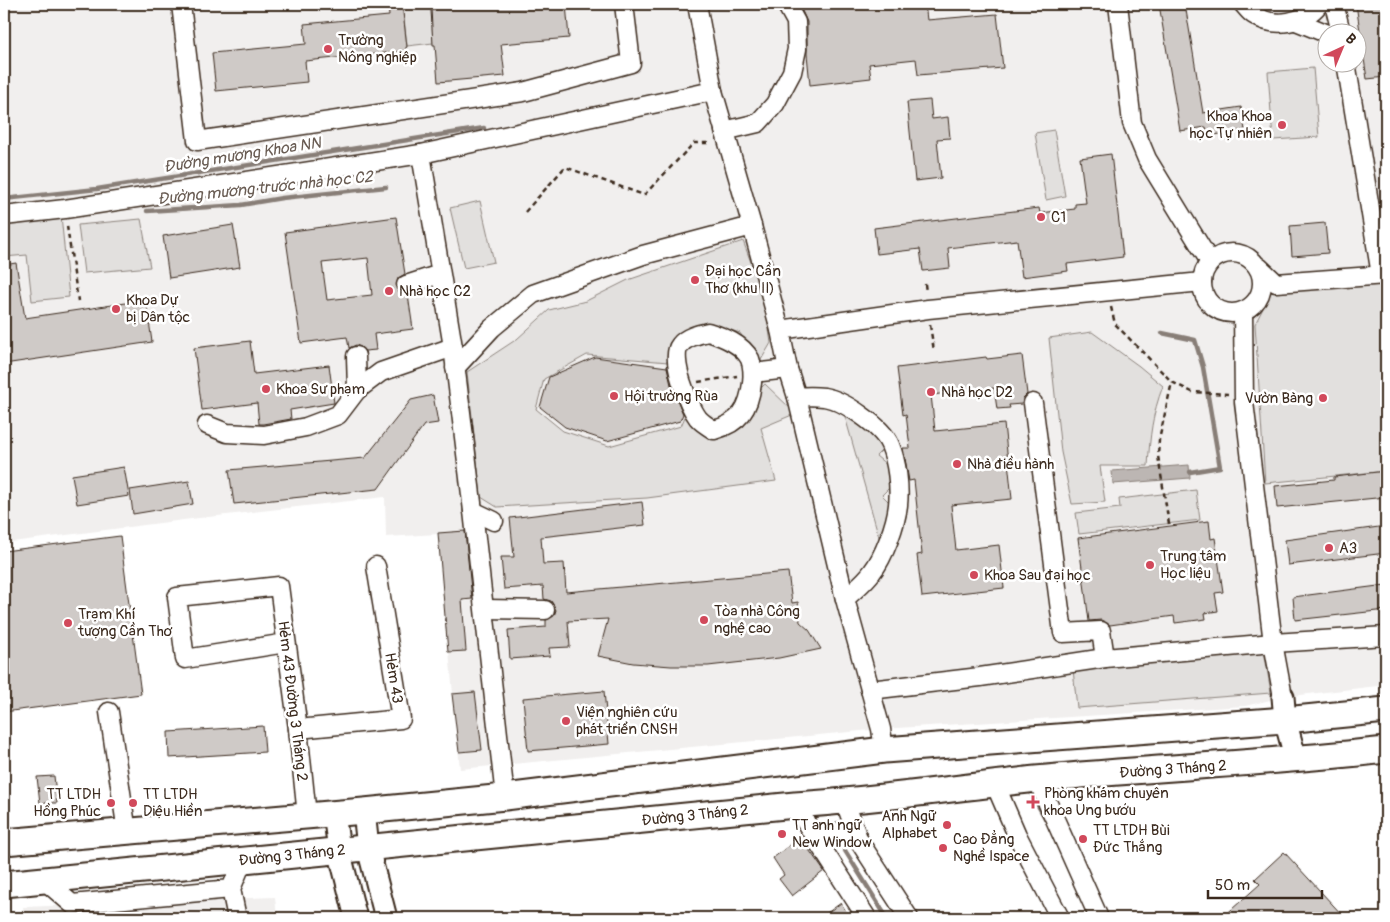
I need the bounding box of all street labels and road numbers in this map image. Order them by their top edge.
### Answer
street label: Hẻm 43 Đường 3 Tháng 2 [273,620,312,782]
street label: Hẻm 43 [380,651,407,705]
street label: Đường 3 Tháng 2 [1119,756,1227,783]
street label: Đường 3 Tháng 2 [641,800,749,831]
street label: Đường 3 Tháng 2 [238,840,346,871]

